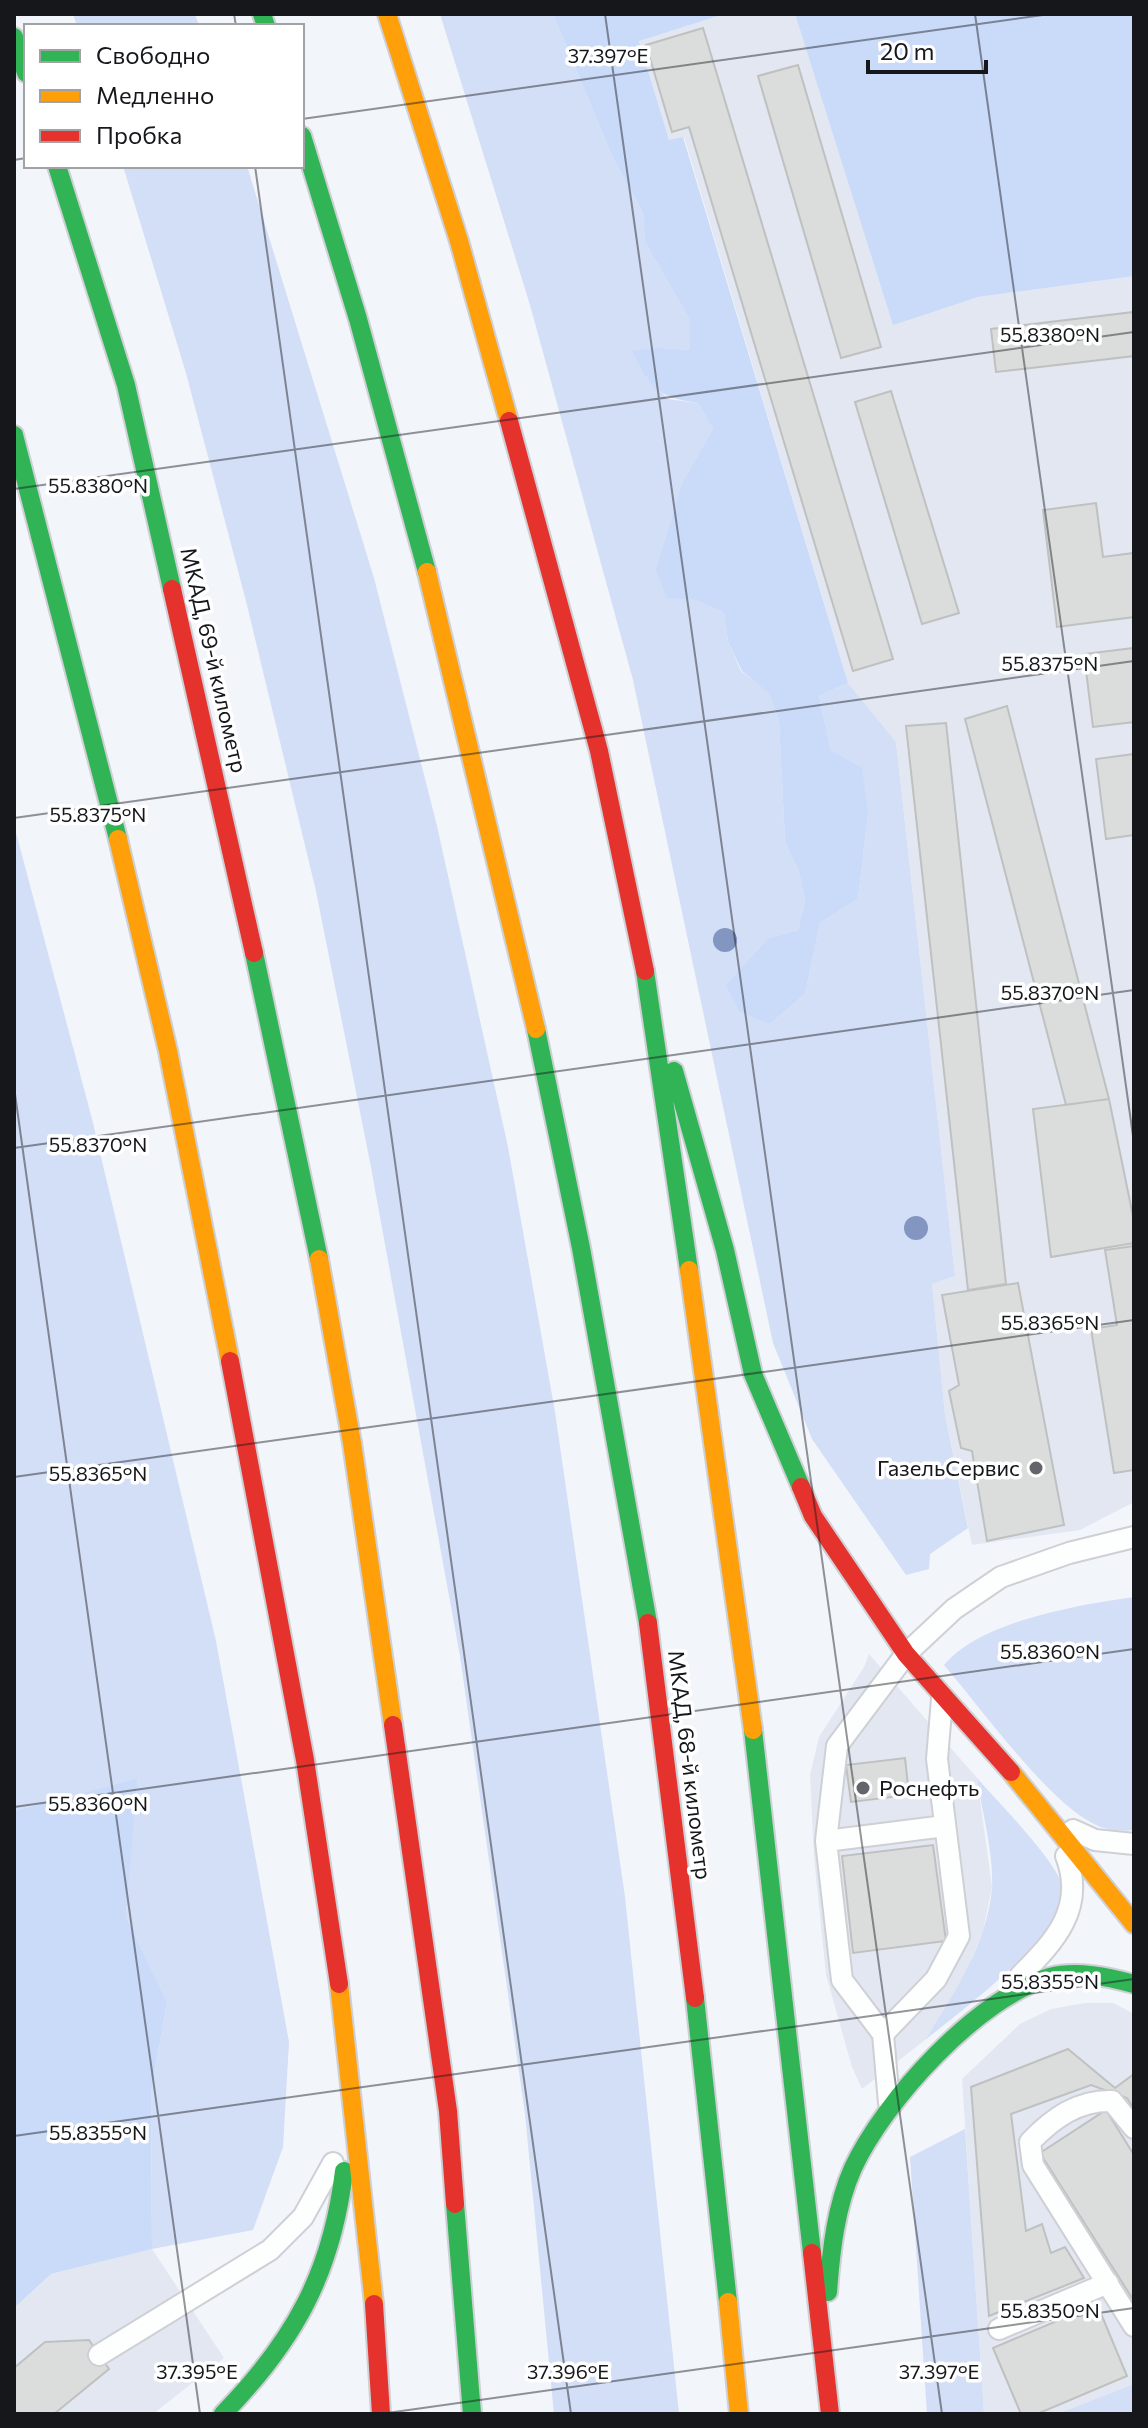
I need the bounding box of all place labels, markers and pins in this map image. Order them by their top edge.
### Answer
place label: ГазельСервис [877,1454,1020,1481]
marker: ГазельСервис [1027,1459,1045,1477]
place label: Роснефть [879,1774,979,1801]
marker: Роснефть [854,1779,872,1797]

